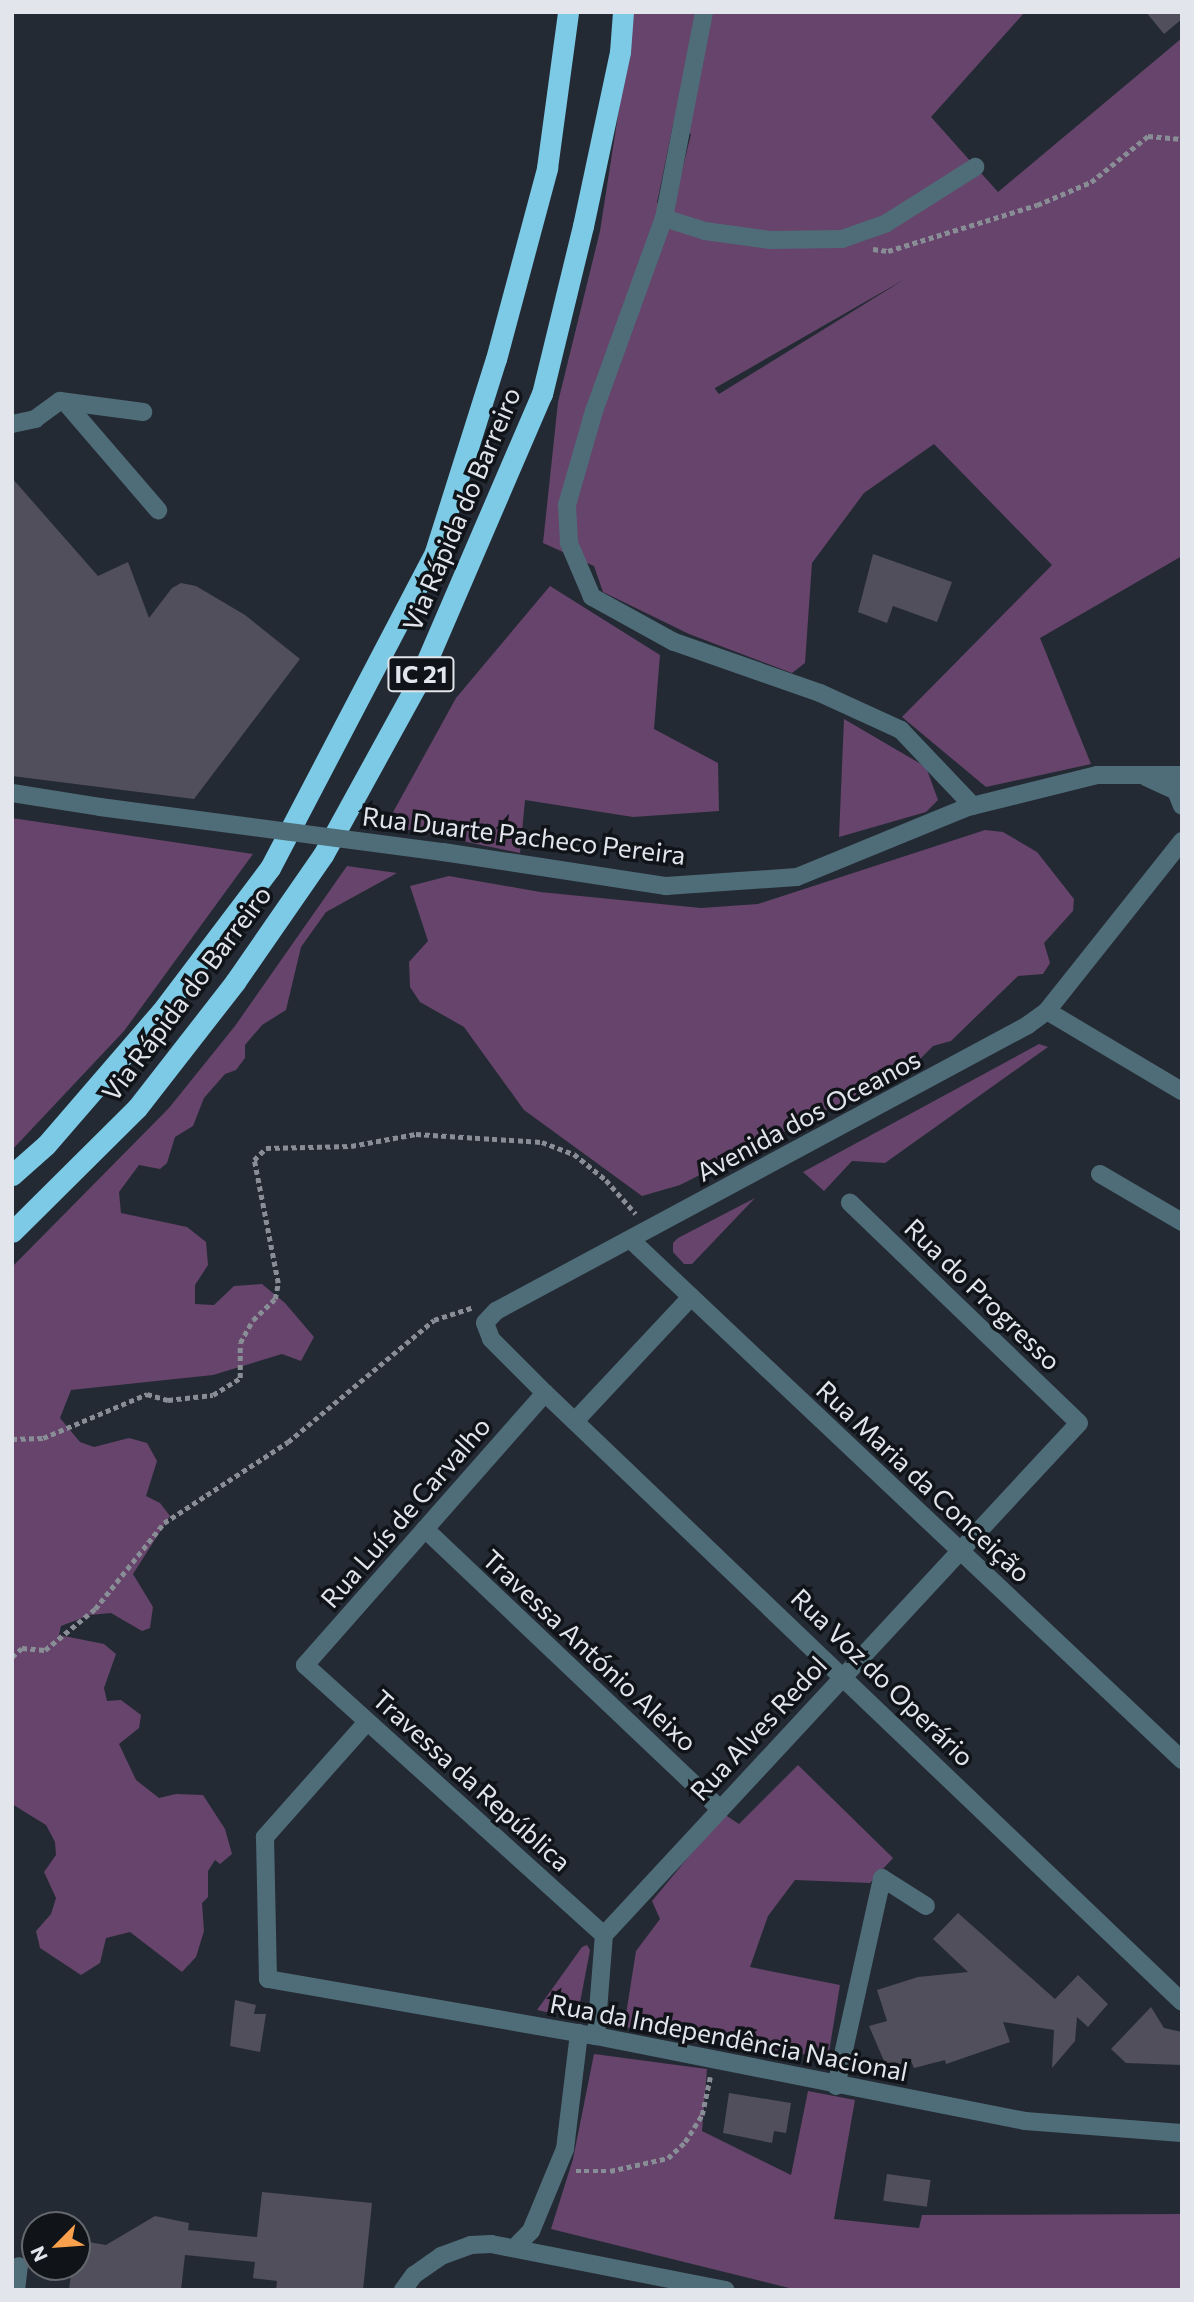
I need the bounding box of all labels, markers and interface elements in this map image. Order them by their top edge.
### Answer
street label: Via Rápida do Barreiro [396,382,526,636]
road number: IC 21 [386,654,456,694]
street label: Rua Duarte Pacheco Pereira [361,800,687,870]
street label: Via Rápida do Barreiro [95,879,277,1107]
street label: Avenida dos Oceanos [691,1043,925,1187]
street label: Rua do Progresso [899,1212,1067,1376]
street label: Rua Maria da Conceição [811,1374,1037,1588]
street label: Rua Luís de Carvalho [314,1410,496,1614]
street label: Travessa António Aleixo [476,1543,704,1757]
street label: Rua Voz do Operário [785,1582,981,1772]
street label: Rua Alves Redol [683,1649,833,1807]
street label: Travessa da República [367,1683,577,1877]
street label: Rua da Independência Nacional [547,1987,911,2087]
north arrow [21,2211,91,2281]
text: N [25,2243,52,2266]

